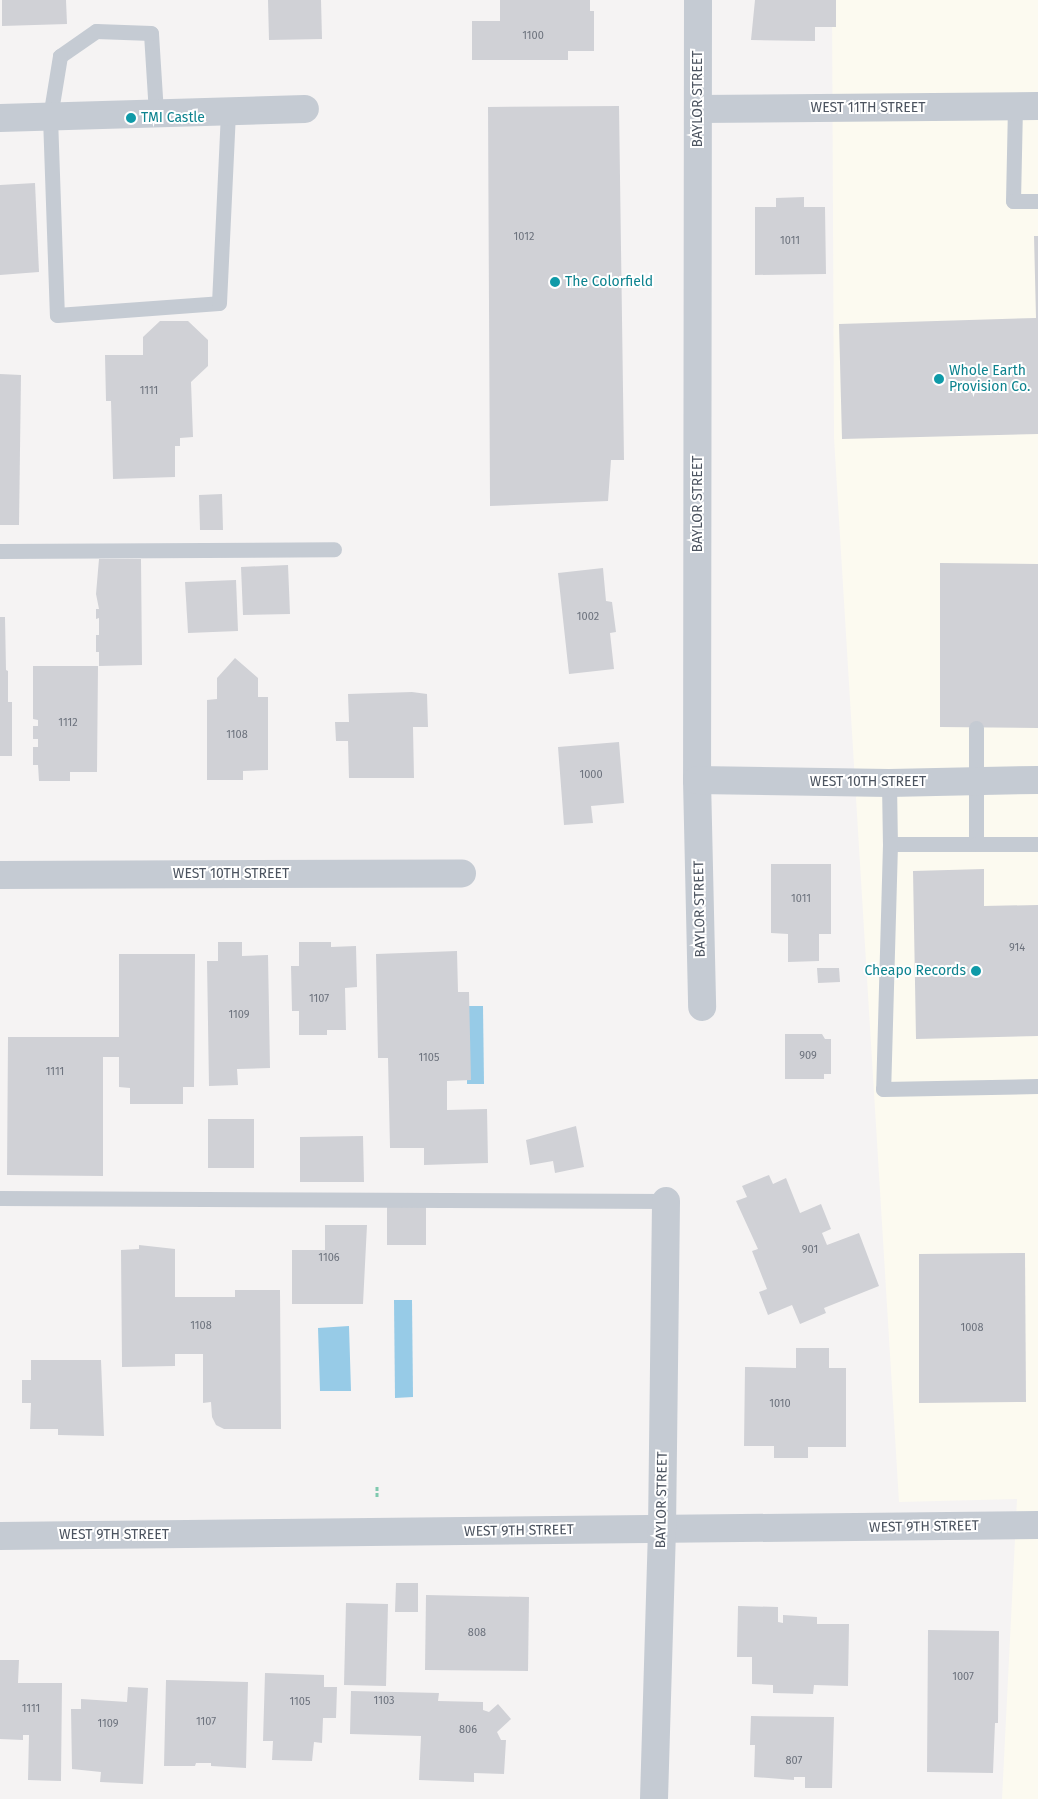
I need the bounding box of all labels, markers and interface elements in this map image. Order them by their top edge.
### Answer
house number: 1100 [522,29,544,43]
street label: BAYLOR STREET [690,51,706,147]
street label: WEST 11TH STREET [811,100,925,116]
place label: TMI Castle [141,110,205,126]
marker: TMI Castle [125,112,137,124]
house number: 1012 [514,230,534,244]
house number: 1011 [780,234,800,248]
place label: The Colorfield [565,274,653,290]
marker: The Colorfield [549,276,561,288]
place label: Whole Earth Provision Co. [949,363,1030,396]
marker: Whole Earth Provision Co. [933,373,945,385]
house number: 1111 [140,384,158,398]
street label: BAYLOR STREET [690,456,706,552]
house number: 1002 [577,610,599,624]
house number: 1112 [58,716,78,730]
house number: 1108 [226,728,248,742]
house number: 1000 [579,768,603,782]
street label: WEST 10TH STREET [810,774,926,790]
street label: BAYLOR STREET [691,860,709,958]
street label: WEST 10TH STREET [173,866,289,882]
house number: 1011 [791,892,811,906]
house number: 914 [1009,941,1025,955]
place label: Cheapo Records [864,963,966,979]
marker: Cheapo Records [970,965,982,977]
house number: 1107 [309,992,329,1006]
house number: 1109 [228,1008,250,1022]
house number: 909 [799,1049,817,1063]
house number: 1105 [418,1051,440,1065]
house number: 1111 [46,1065,64,1079]
house number: 901 [802,1243,818,1257]
house number: 1106 [318,1251,340,1265]
house number: 1108 [190,1319,212,1333]
house number: 1008 [960,1321,984,1335]
house number: 1010 [769,1397,791,1411]
street label: BAYLOR STREET [653,1451,671,1549]
street label: WEST 9TH STREET [869,1518,979,1536]
street label: WEST 9TH STREET [464,1522,574,1540]
street label: WEST 9TH STREET [59,1527,169,1543]
house number: 808 [468,1626,486,1640]
house number: 1007 [952,1670,974,1684]
house number: 1103 [374,1694,394,1708]
house number: 1105 [289,1695,311,1709]
house number: 1111 [22,1702,40,1716]
house number: 1107 [196,1715,216,1729]
house number: 1109 [97,1717,119,1731]
house number: 806 [459,1723,477,1737]
house number: 807 [786,1754,802,1768]

